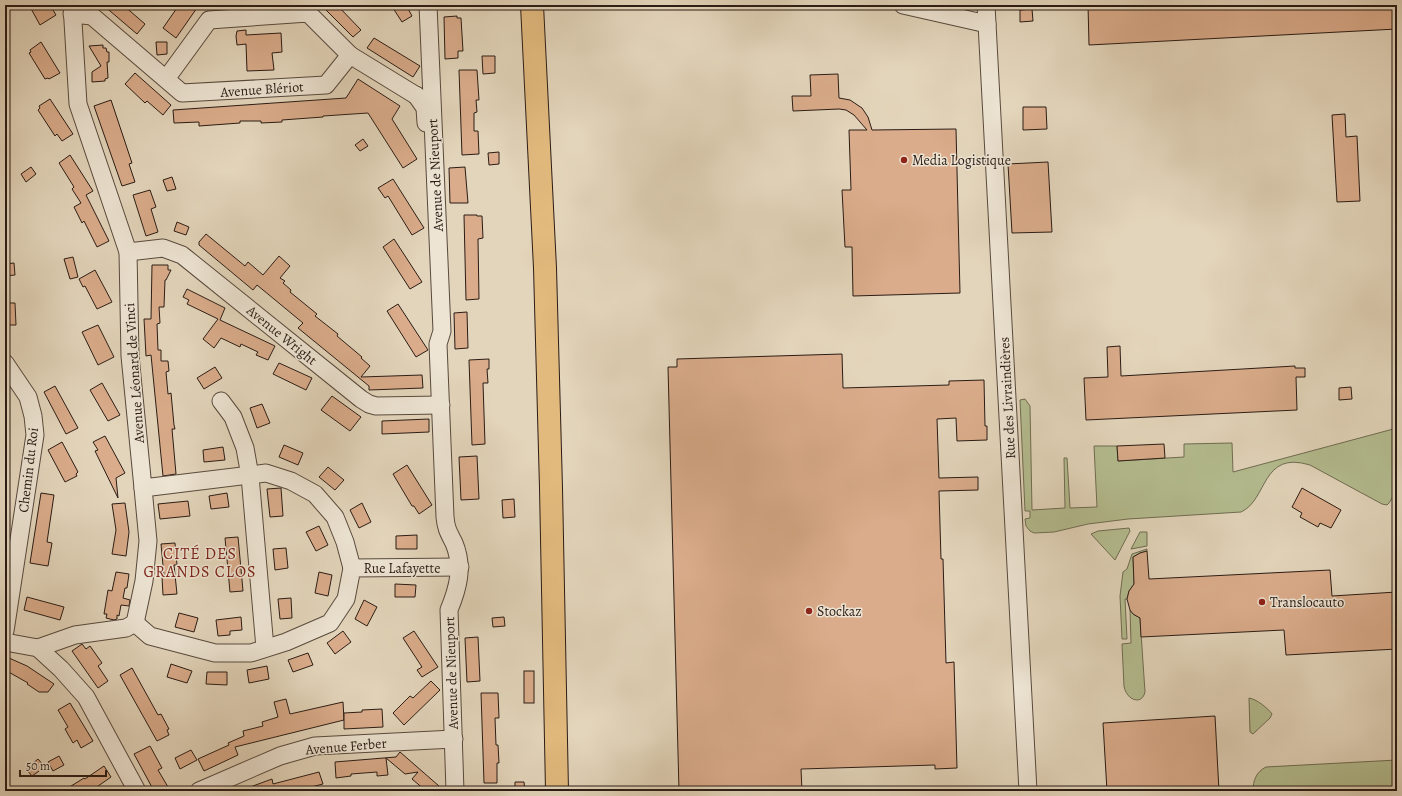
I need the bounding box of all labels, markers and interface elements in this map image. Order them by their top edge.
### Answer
street label: Avenue Blériot [219,77,305,102]
street label: Avenue de Nieuport [423,118,448,233]
place label: Media Logistique [912,151,1011,170]
marker: Media Logistique [899,155,909,165]
street label: Avenue Wright [242,301,321,370]
street label: Avenue Léonard de Vinci [120,302,149,445]
street label: Rue des Livraindières [995,336,1020,460]
street label: Chemin du Roi [14,426,43,514]
district label: CITÉ DES GRANDS CLOS [144,543,256,583]
street label: Rue Lafayette [364,559,440,578]
place label: Translocauto [1270,593,1344,612]
marker: Translocauto [1257,597,1267,607]
place label: Stockaz [817,602,862,621]
marker: Stockaz [804,606,814,616]
street label: Avenue de Nieuport [440,616,463,731]
street label: Avenue Ferber [304,733,388,760]
scale bar [20,752,106,778]
text: 50 m [26,758,50,774]

